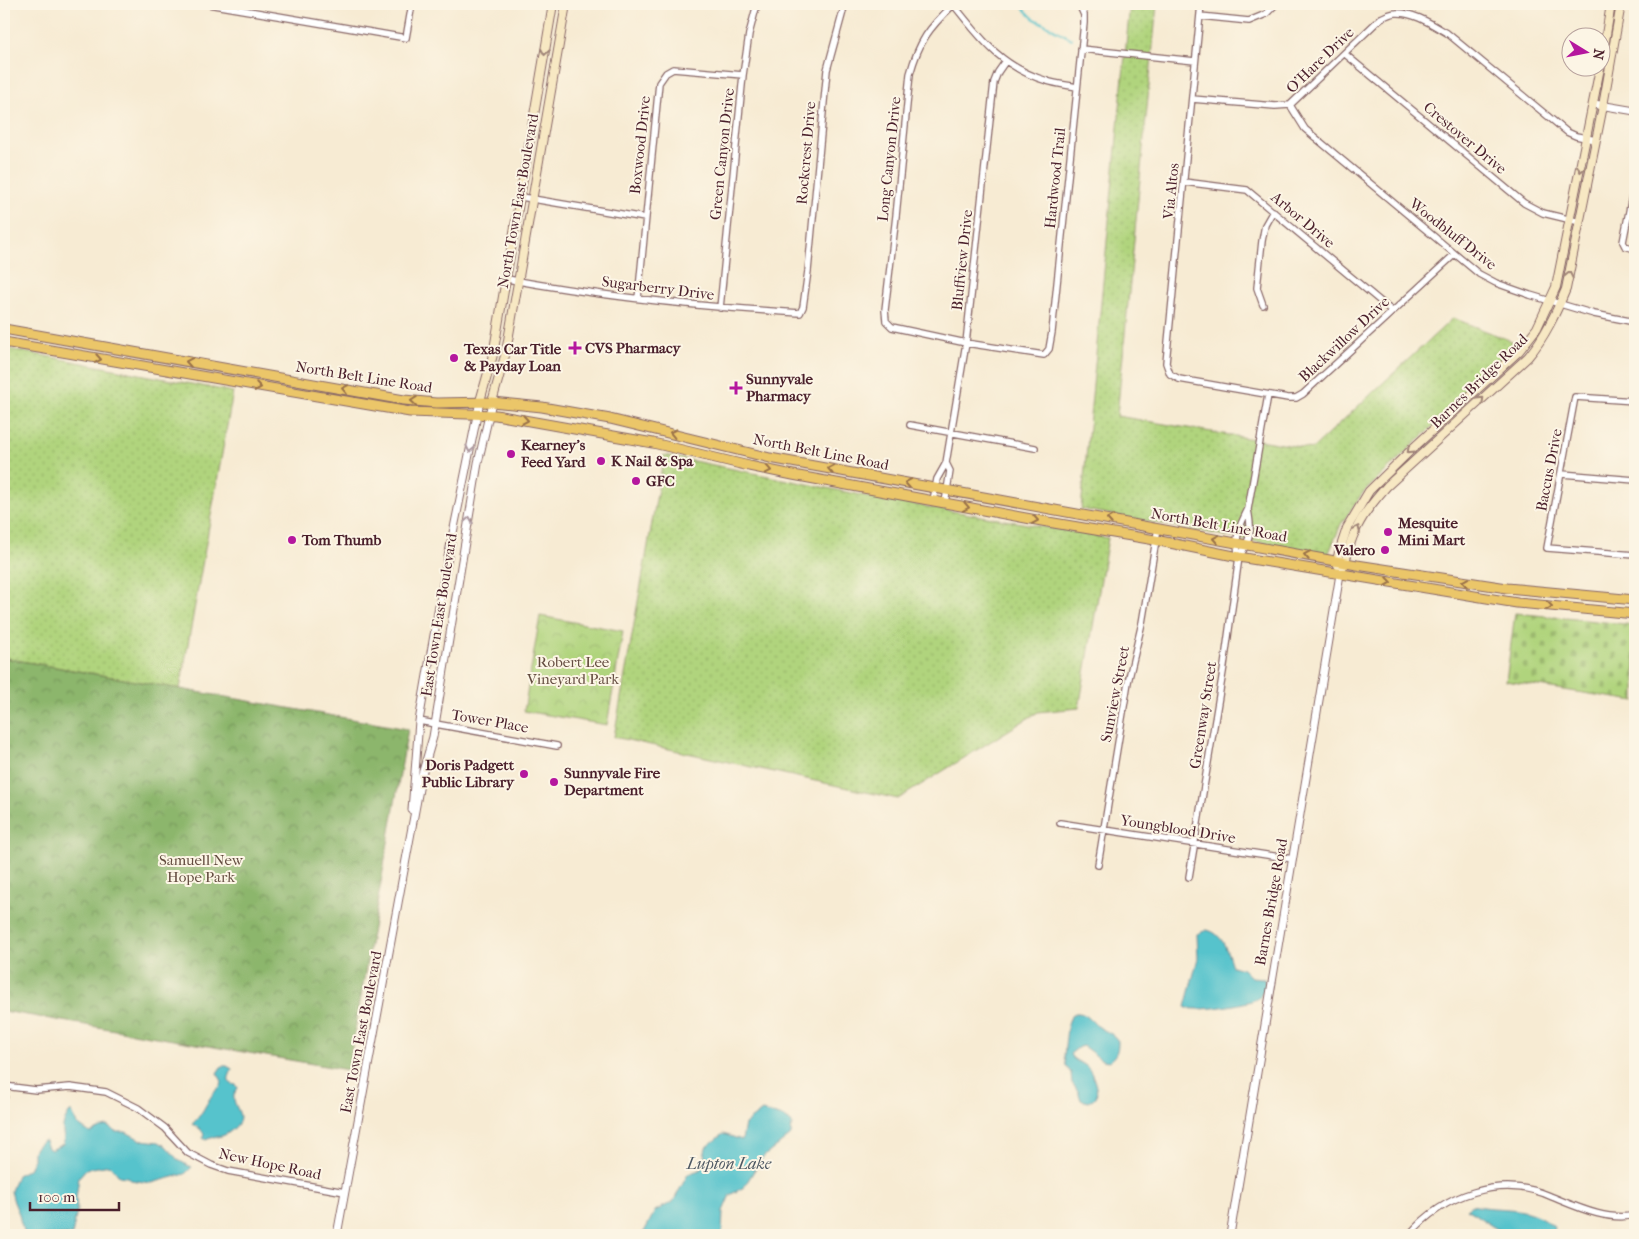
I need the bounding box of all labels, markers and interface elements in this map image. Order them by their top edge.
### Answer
street label: O'Hare Drive [1282,23,1358,97]
north arrow [1562,28,1612,78]
one-way arrow [540,47,550,56]
text: N [1589,47,1608,61]
street label: Green Canyon Drive [706,86,738,221]
street label: Boxwood Drive [626,94,654,195]
street label: Long Canyon Drive [873,95,905,222]
street label: Crestover Drive [1420,98,1511,178]
street label: Rockcrest Drive [793,100,820,205]
street label: North Town East Boulevard [494,111,542,290]
street label: Hardwood Trail [1041,127,1069,229]
street label: Via Altos [1159,161,1183,221]
one-way arrow [1576,164,1586,173]
street label: Arbor Drive [1267,187,1339,252]
street label: Woodbluff Drive [1405,194,1501,274]
street label: Bluffview Drive [948,208,976,311]
one-way arrow [1563,271,1573,280]
street label: Sugarberry Drive [601,272,716,304]
street label: Blackwillow Drive [1295,292,1393,386]
street label: Barnes Bridge Road [1427,329,1532,432]
place label: CVS Pharmacy [585,339,682,357]
place label: Texas Car Title & Payday Loan [463,340,562,375]
marker: CVS Pharmacy [569,342,581,354]
marker: Texas Car Title & Payday Loan [448,352,460,364]
one-way arrow [93,353,102,363]
street label: North Belt Line Road [294,357,434,397]
one-way arrow [185,358,194,368]
place label: Sunnyvale Pharmacy [746,370,813,405]
one-way arrow [254,381,262,392]
marker: Sunnyvale Pharmacy [730,382,742,394]
one-way arrow [341,385,350,395]
one-way arrow [410,396,418,407]
one-way arrow [1476,397,1485,406]
one-way arrow [521,414,530,424]
street label: Baccus Drive [1532,427,1566,513]
one-way arrow [668,428,677,439]
street label: North Belt Line Road [752,430,891,474]
place label: Kearney's Feed Yard [520,436,586,471]
one-way arrow [465,444,475,453]
one-way arrow [1407,444,1416,453]
marker: Kearney's Feed Yard [505,448,517,460]
place label: K Nail & Spa [611,452,694,470]
marker: K Nail & Spa [595,455,607,467]
one-way arrow [764,464,773,475]
one-way arrow [827,465,836,475]
place label: GFC [646,472,675,490]
marker: GFC [630,475,642,487]
one-way arrow [903,478,912,488]
one-way arrow [962,501,970,512]
street label: North Belt Line Road [1150,504,1289,546]
one-way arrow [1031,514,1039,524]
place label: Mesquite Mini Mart [1397,514,1466,549]
one-way arrow [464,515,474,524]
one-way arrow [1106,515,1115,525]
one-way arrow [1350,525,1361,534]
marker: Mesquite Mini Mart [1382,526,1394,538]
place label: Tom Thumb [301,531,381,549]
street label: East Town East Boulevard [417,531,461,698]
marker: Tom Thumb [286,534,298,546]
one-way arrow [1212,535,1221,545]
place label: Valero [1333,541,1375,559]
marker: Valero [1379,544,1391,556]
one-way arrow [1302,551,1311,561]
one-way arrow [1384,576,1393,586]
one-way arrow [1461,578,1469,588]
one-way arrow [1545,600,1553,611]
street label: Sunview Street [1097,644,1133,744]
park label: Robert Lee Vineyard Park [526,653,619,688]
street label: Greenway Street [1186,659,1220,770]
street label: Tower Place [450,705,531,737]
place label: Doris Padgett Public Library [422,756,515,791]
place label: Sunnyvale Fire Department [564,764,661,799]
marker: Doris Padgett Public Library [518,768,530,780]
marker: Sunnyvale Fire Department [548,776,560,788]
street label: Youngblood Drive [1118,811,1238,847]
street label: Barnes Bridge Road [1251,836,1291,967]
park label: Samuell New Hope Park [159,851,244,886]
street label: East Town East Boulevard [336,948,386,1115]
street label: New Hope Road [217,1144,324,1184]
water label: Lupton Lake [686,1154,772,1173]
scale bar [30,1179,119,1211]
text: 100 m [38,1188,76,1206]

